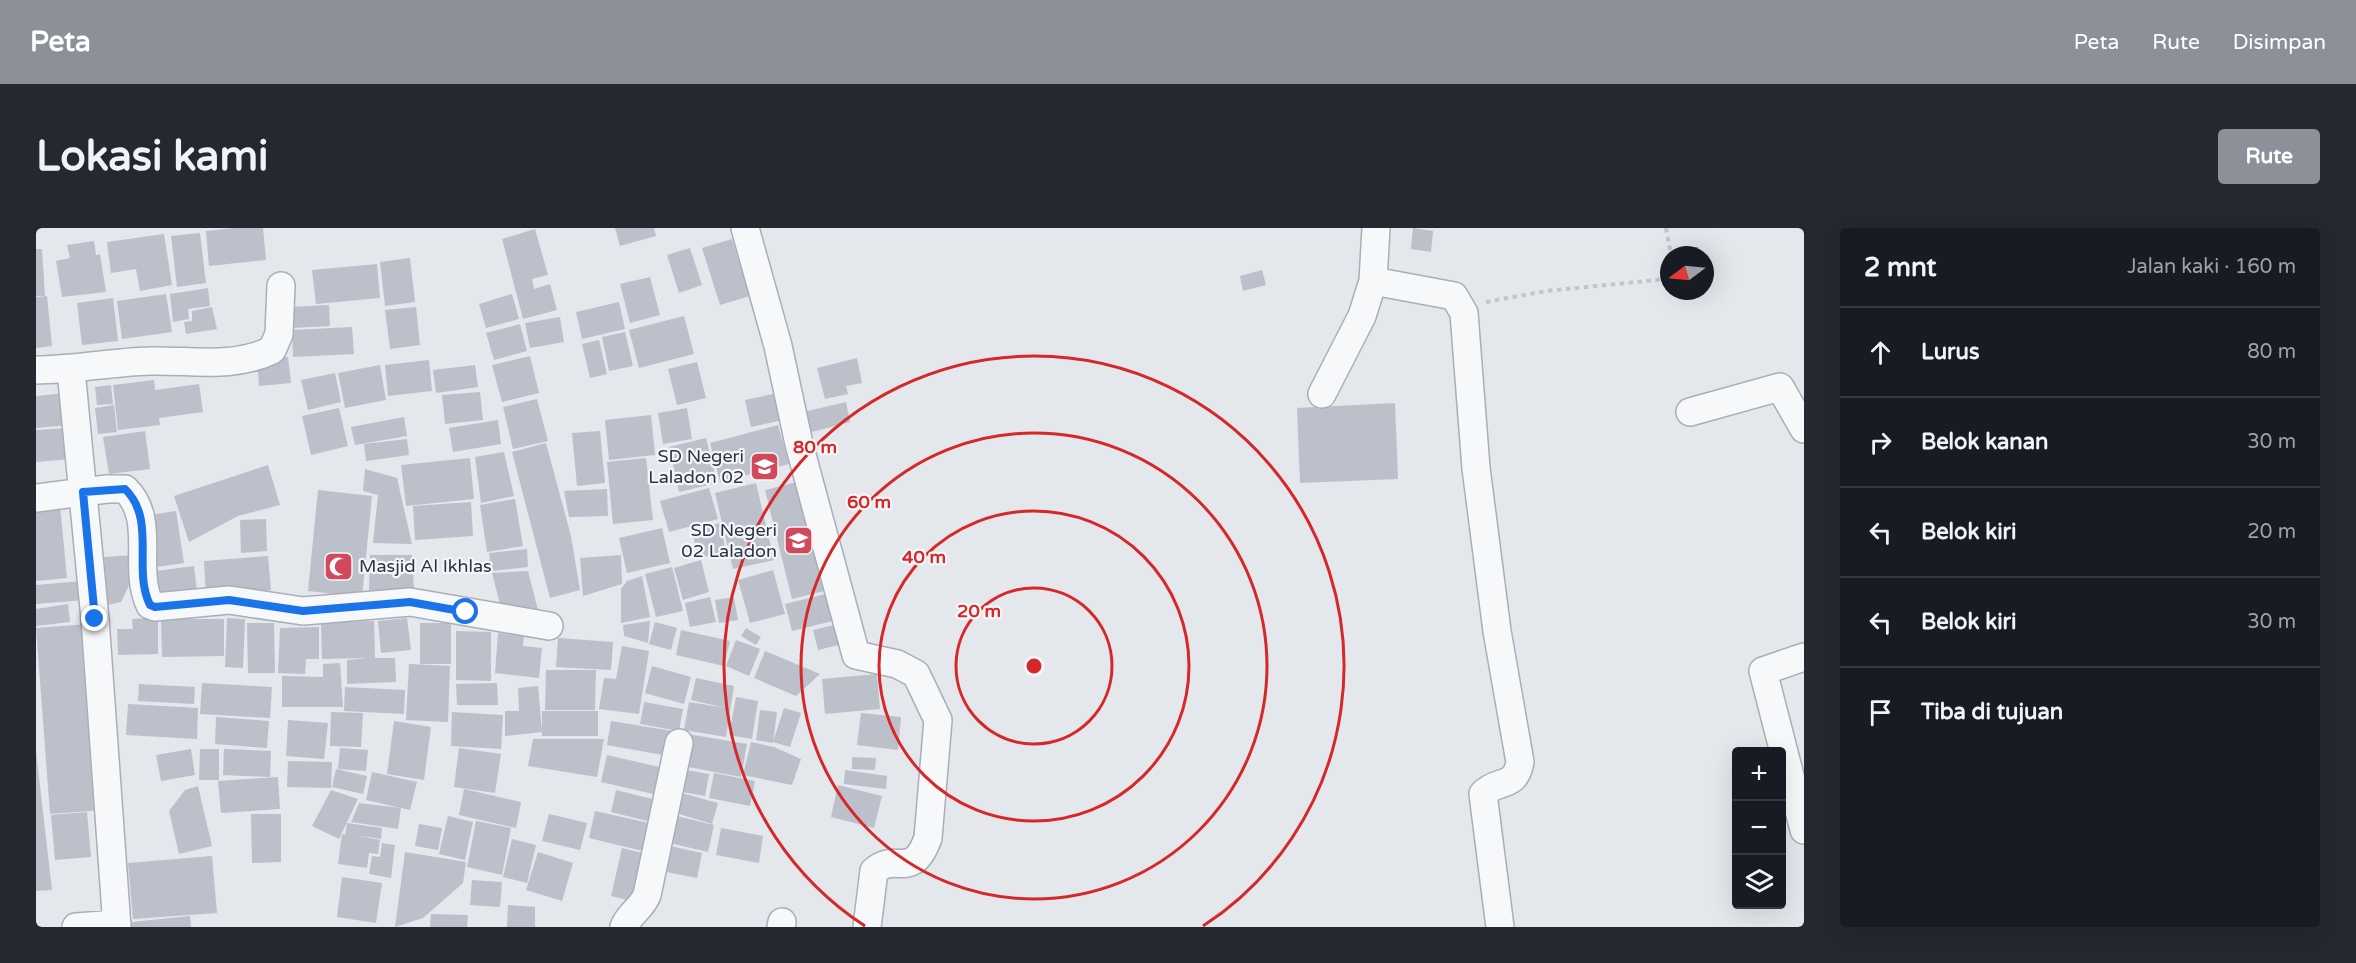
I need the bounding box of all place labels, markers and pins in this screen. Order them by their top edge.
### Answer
place label: SD Negeri Laladon 02 [648,445,744,488]
school or university icon: SD Negeri Laladon 02 [749,450,781,482]
place label: SD Negeri 02 Laladon [681,519,777,562]
school or university icon: SD Negeri 02 Laladon [782,524,814,556]
mosque icon: Masjid Al Ikhlas [322,550,354,582]
place label: Masjid Al Ikhlas [359,555,492,577]
centre of rings [1024,656,1044,676]

